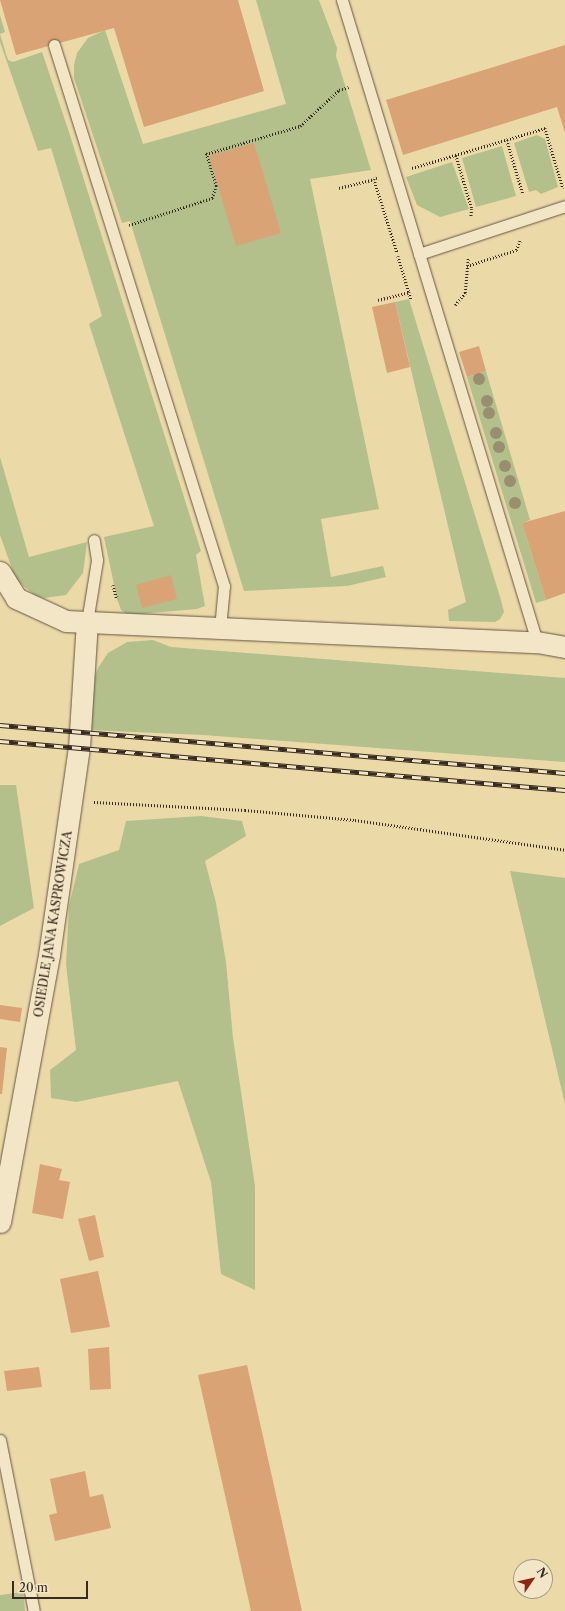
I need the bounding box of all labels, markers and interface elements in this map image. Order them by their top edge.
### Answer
street label: OSIEDLE JANA KASPROWICZA [31,829,75,1019]
north arrow [513,1559,553,1599]
text: N [534,1565,551,1581]
scale bar [14,1573,90,1599]
text: 20 m [19,1580,48,1595]

